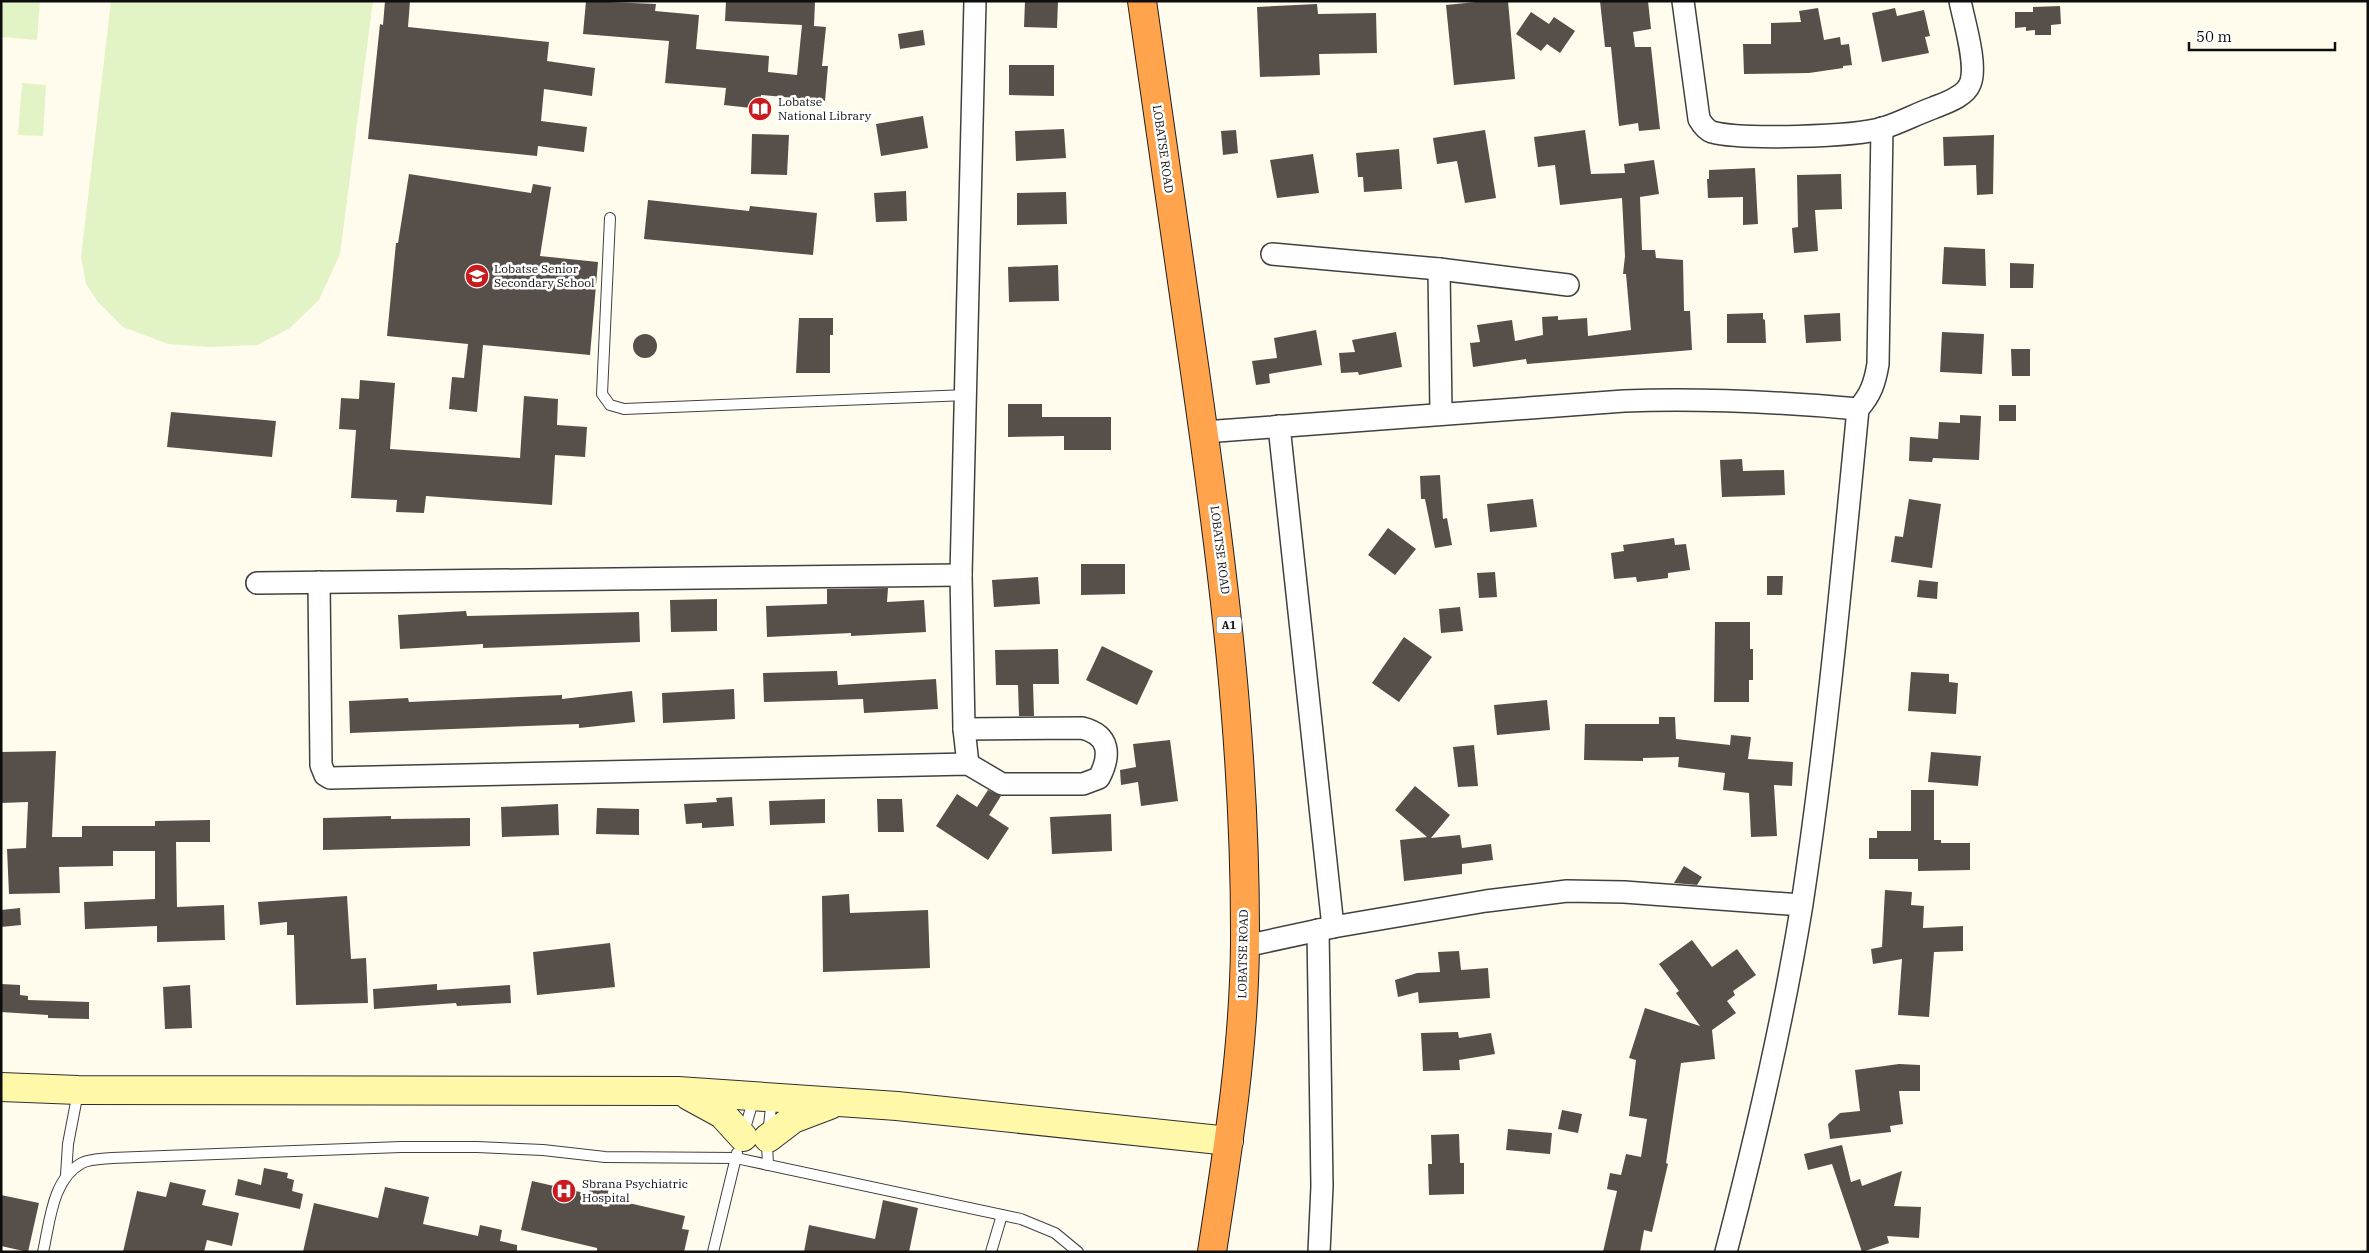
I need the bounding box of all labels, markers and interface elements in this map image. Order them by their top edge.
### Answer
scale bar [2189,20,2335,52]
text: 50 m [2196,27,2232,46]
place label: Lobatse National Library [778,94,872,123]
library icon: Lobatse National Library [747,96,773,122]
street label: LOBATSE ROAD [1150,104,1177,194]
place label: Lobatse Senior Secondary School [494,261,595,290]
school or university icon: Lobatse Senior Secondary School [464,263,490,289]
street label: LOBATSE ROAD [1208,505,1233,595]
road number: A1 [1216,616,1242,634]
street label: LOBATSE ROAD [1234,909,1251,999]
place label: Sbrana Psychiatric Hospital [582,1176,688,1205]
hospital icon: Sbrana Psychiatric Hospital [551,1178,577,1204]

